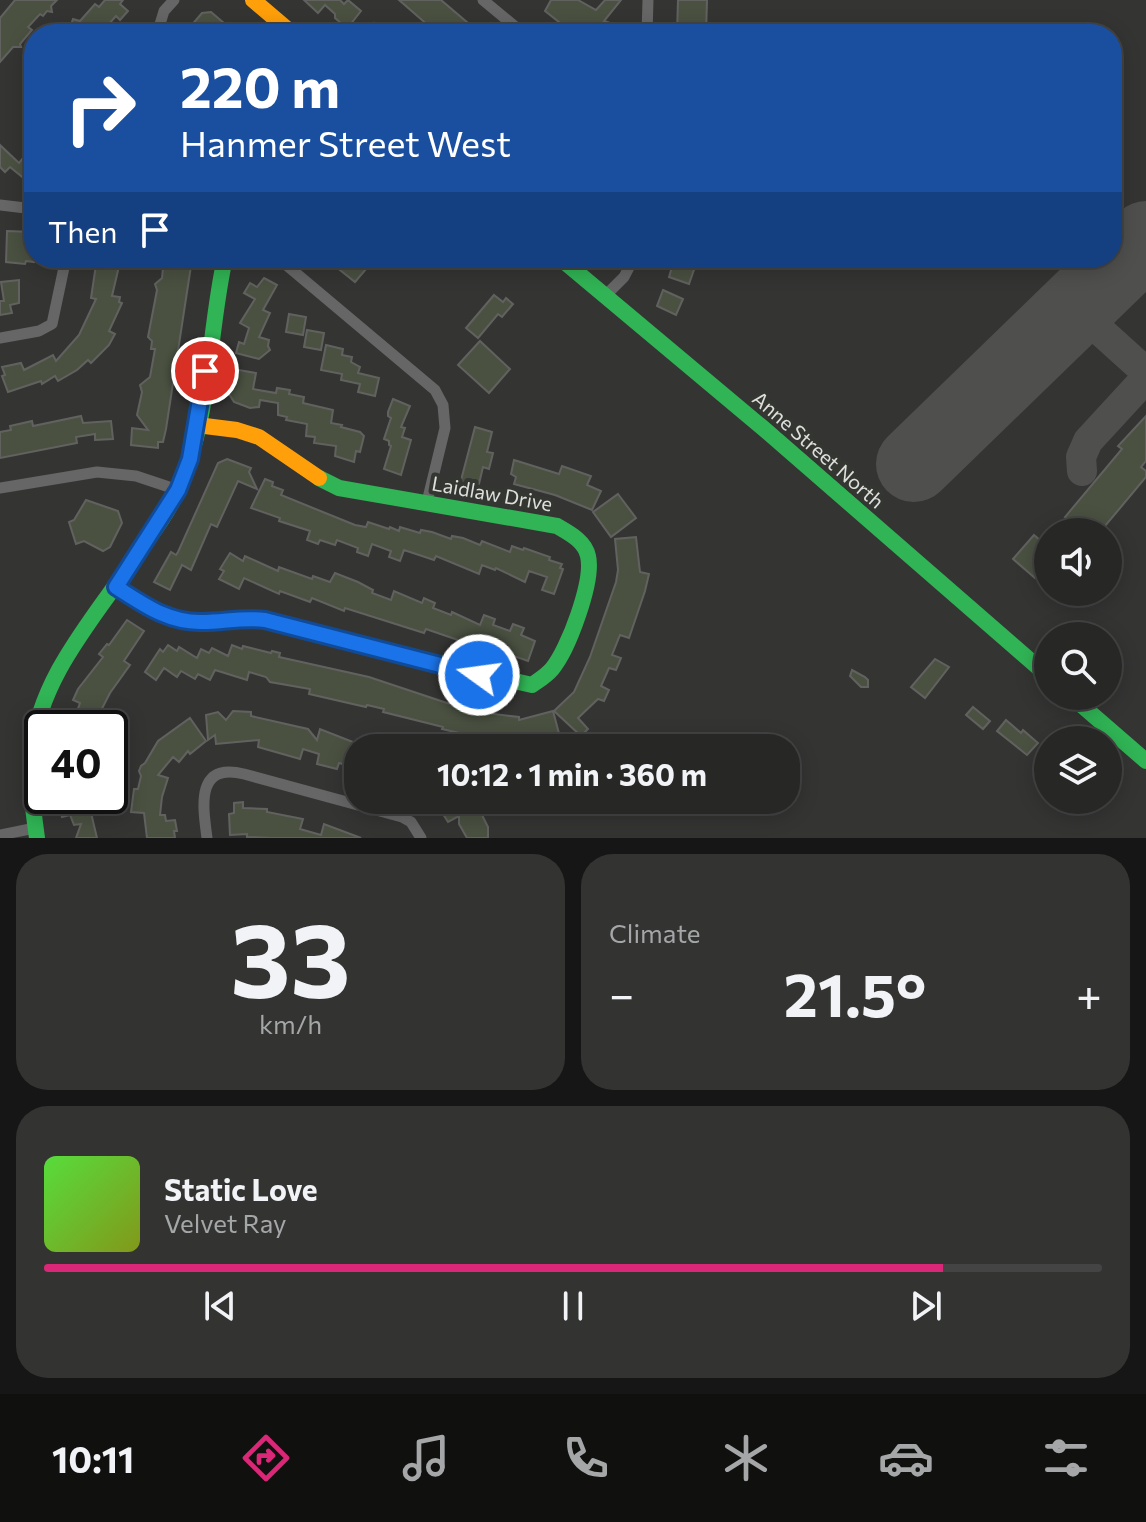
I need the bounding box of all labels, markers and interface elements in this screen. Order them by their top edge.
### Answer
text: 220 m [180,51,340,120]
icon: right [48,56,152,160]
text: Hanmer Street West [180,120,511,164]
icon: arrive [133,208,177,252]
text: Then [48,212,117,249]
pin [171,337,239,405]
icon: arrive [183,349,227,393]
street label: Anne Street North [748,386,889,513]
street label: Laidlaw Drive [430,471,554,515]
map controls [1034,518,1122,814]
button: sound [1034,518,1122,606]
button: search [1034,622,1122,710]
position arrow [437,633,521,717]
speed limit sign: 40 [24,710,128,814]
button: layers [1034,726,1122,814]
text: 10:12 · 1 min · 360 m [437,755,707,792]
text: 33 [230,892,351,1019]
text: Climate [609,917,701,948]
text: 21.5° [784,956,926,1029]
text: − [609,966,634,1020]
text: + [1076,966,1102,1020]
text: km/h [259,1008,322,1039]
text: Static Love [164,1170,318,1207]
text: Velvet Ray [164,1207,287,1238]
icon: previous [198,1284,242,1328]
icon: pause [551,1284,595,1328]
icon: next [904,1284,948,1328]
icon: directions [238,1430,294,1486]
icon: music [398,1430,454,1486]
icon: phone [558,1430,614,1486]
icon: climate [718,1430,774,1486]
icon: car [878,1430,934,1486]
icon: filters [1038,1430,1094,1486]
text: 10:11 [52,1436,134,1480]

